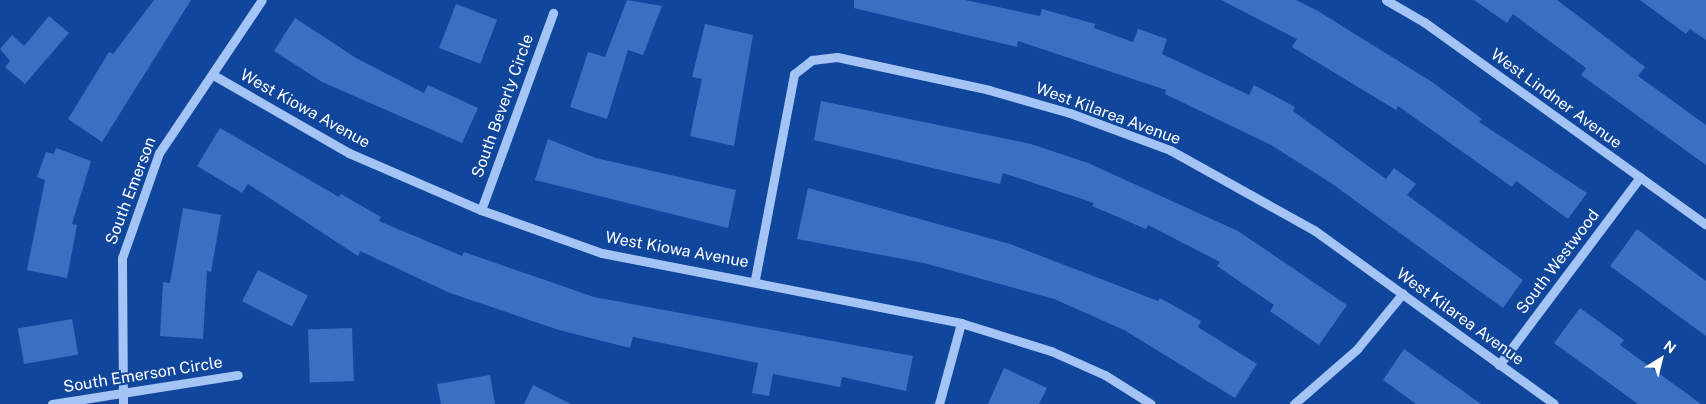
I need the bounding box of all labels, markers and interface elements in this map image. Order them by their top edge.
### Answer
street label: South Beverly Circle [468,32,538,180]
street label: West Lindner Avenue [1487,45,1625,153]
street label: West Kiowa Avenue [237,65,373,153]
street label: West Kilarea Avenue [1033,79,1183,149]
street label: South Emerson [102,135,160,247]
street label: South Westwood [1512,206,1604,318]
street label: West Kiowa Avenue [604,228,750,272]
street label: West Kilarea Avenue [1392,264,1528,370]
north arrow [1636,334,1686,384]
text: N [1661,337,1679,357]
street label: South Emerson Circle [62,353,224,397]

